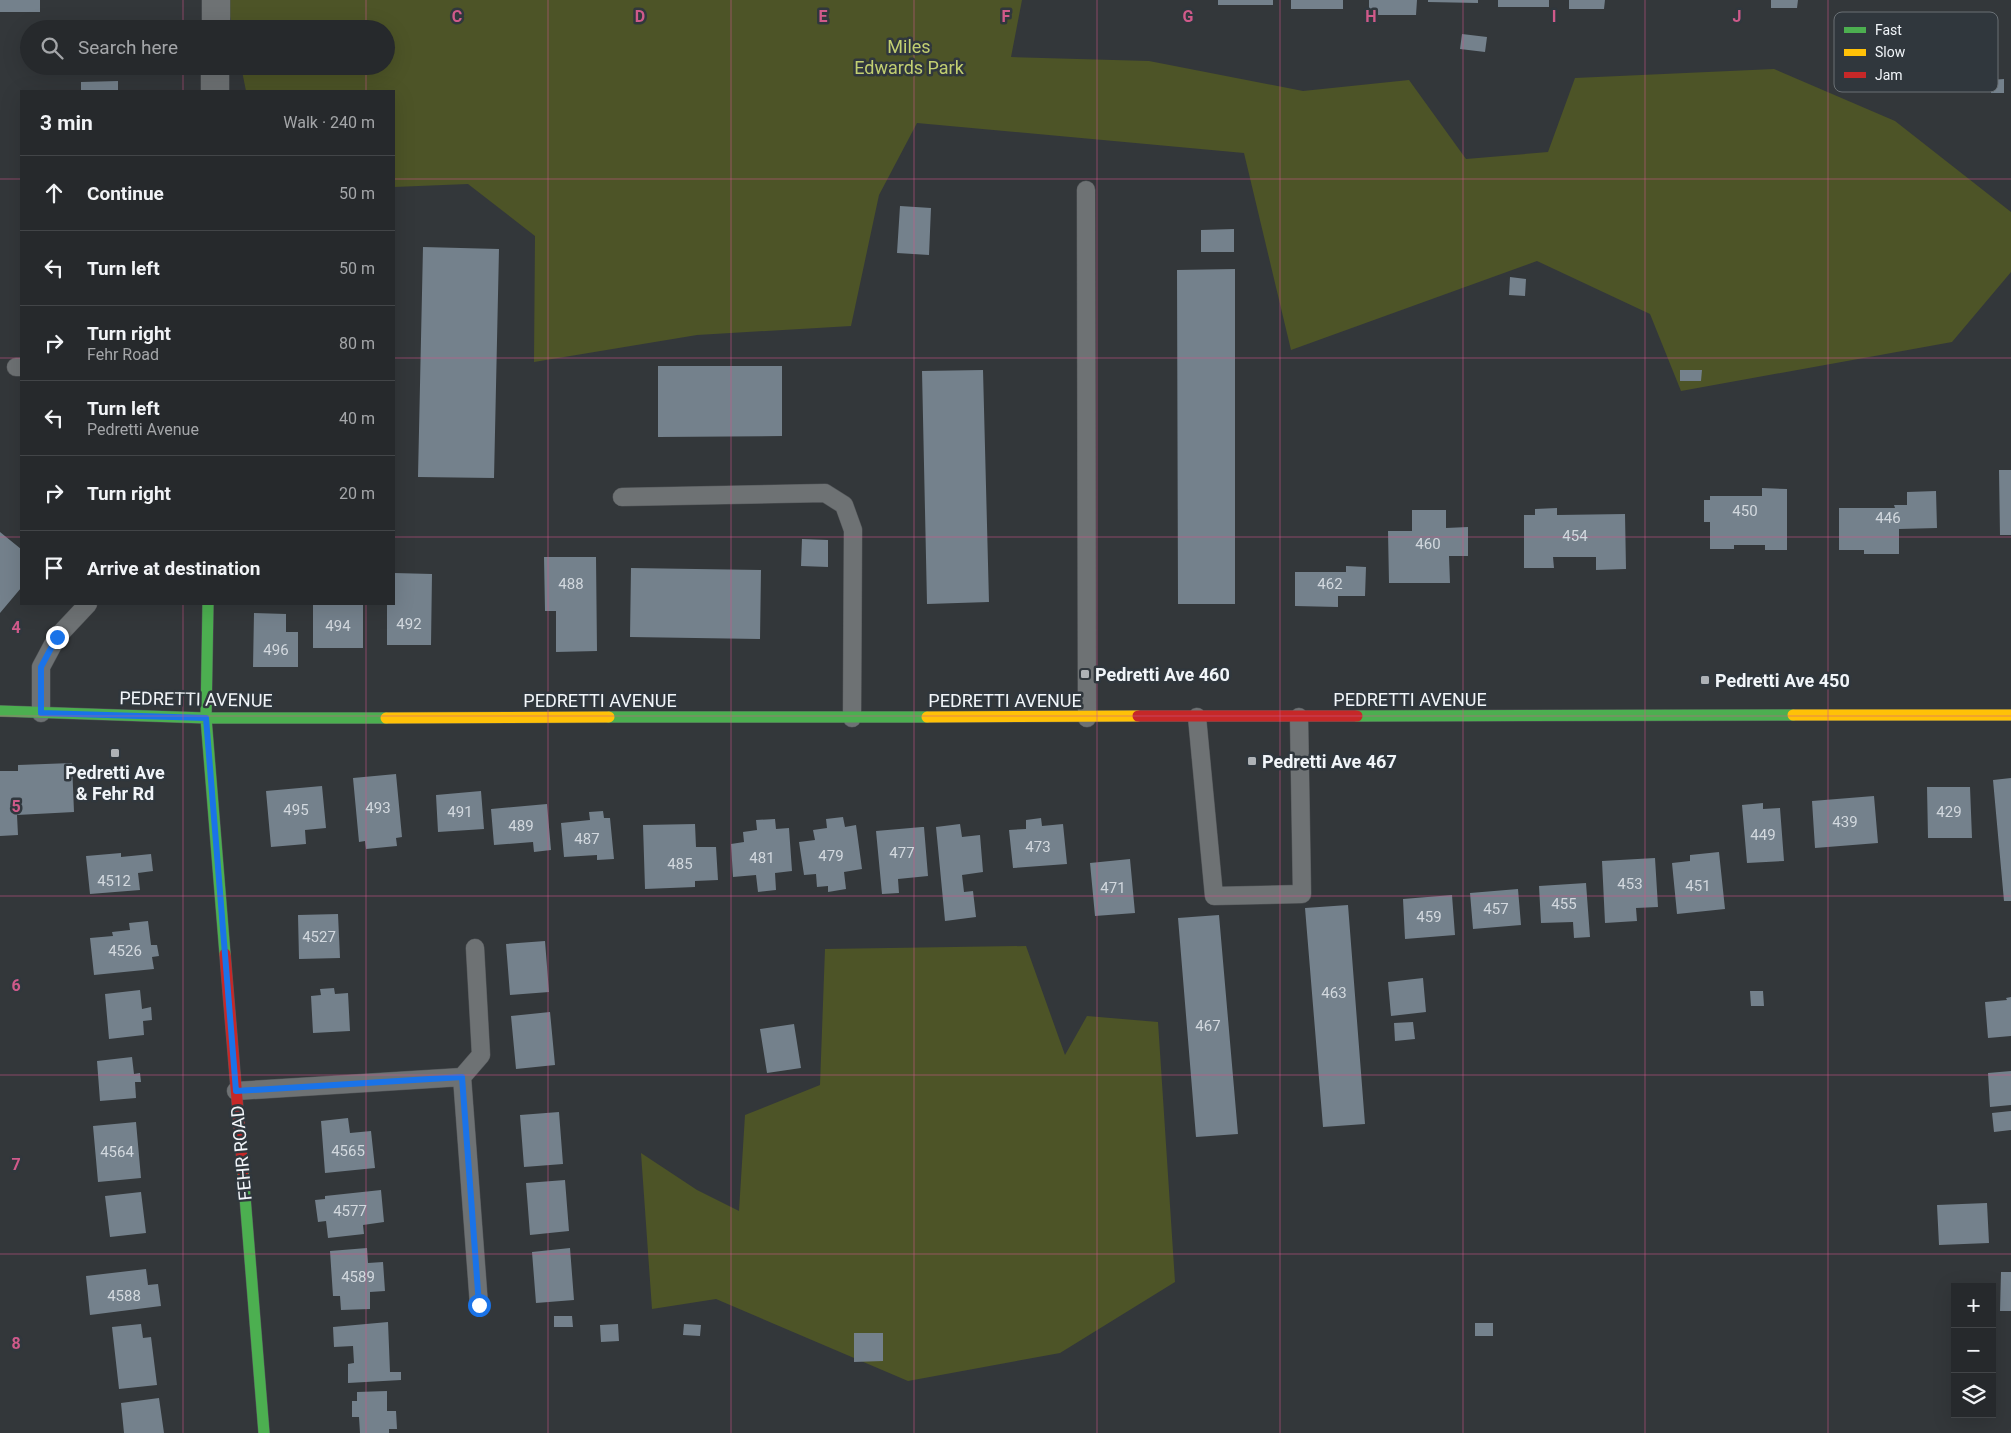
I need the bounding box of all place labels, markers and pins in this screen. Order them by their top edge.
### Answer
place label: Pedretti Ave 460 [1095,664,1230,685]
marker: Pedretti Ave 460 [1079,668,1091,680]
place label: Pedretti Ave 450 [1715,670,1850,691]
marker: Pedretti Ave 450 [1699,674,1711,686]
marker: Pedretti Ave & Fehr Rd [109,747,121,759]
place label: Pedretti Ave 467 [1262,751,1397,772]
marker: Pedretti Ave 467 [1246,755,1258,767]
place label: Pedretti Ave & Fehr Rd [65,762,165,804]

